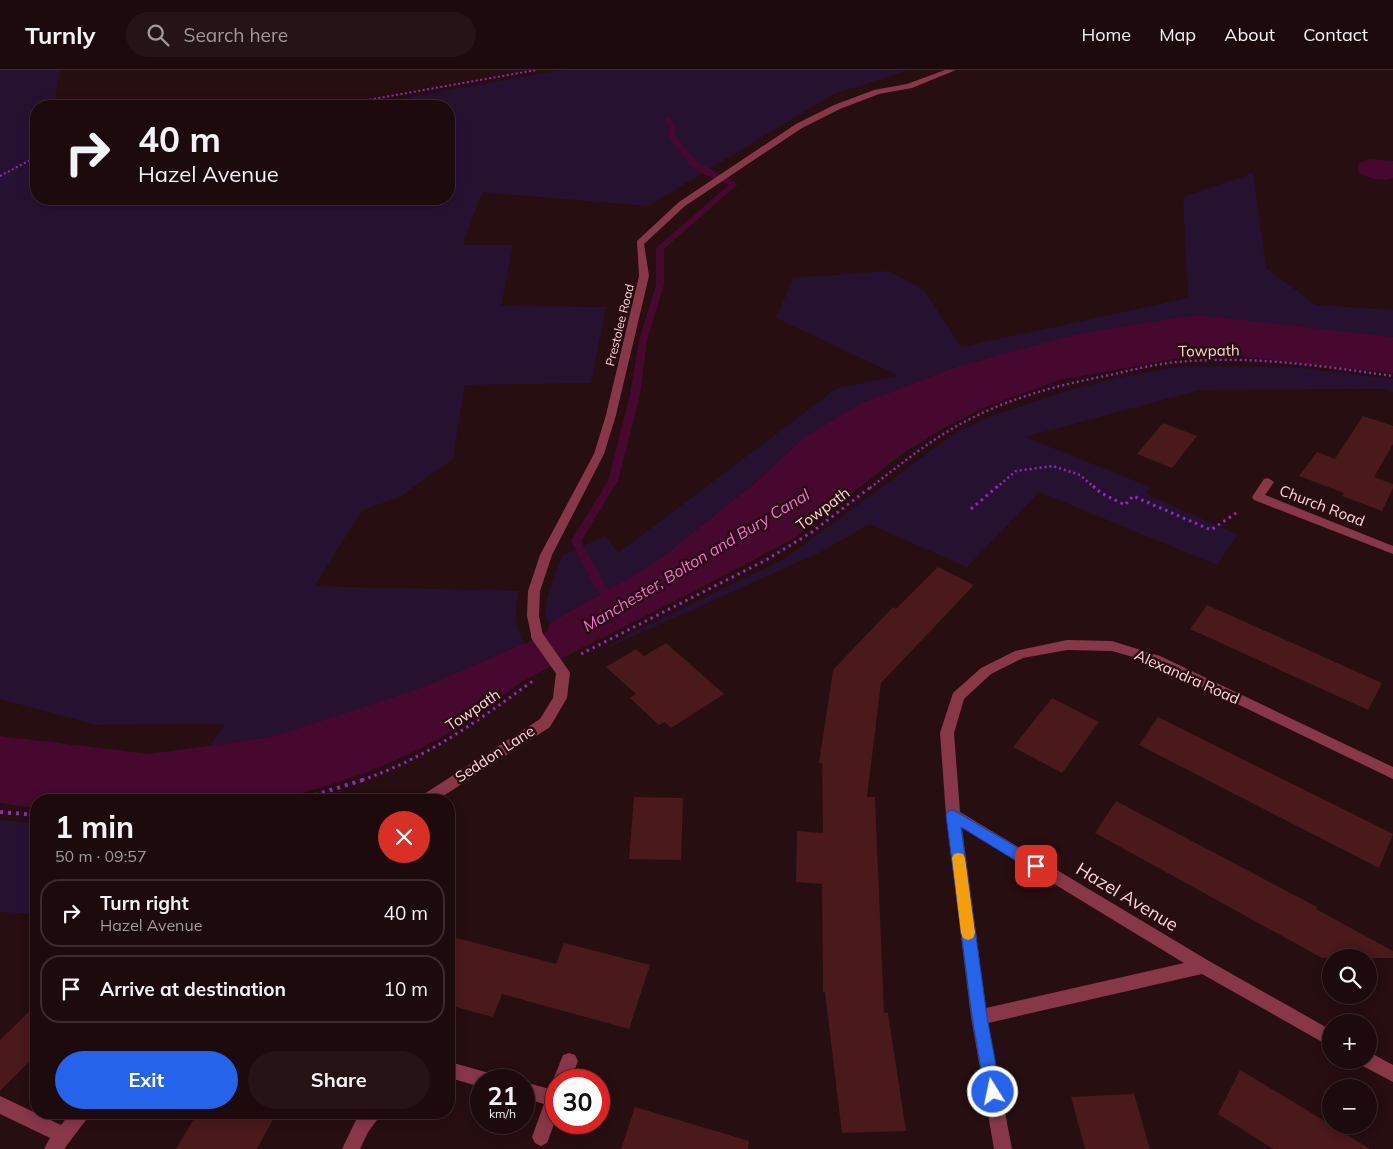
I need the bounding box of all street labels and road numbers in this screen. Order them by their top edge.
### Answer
street label: Prestolee Road [602,282,637,367]
street label: Towpath [1178,340,1240,361]
street label: Church Road [1277,481,1368,531]
street label: Towpath [792,483,853,534]
street label: Alexandra Road [1132,645,1242,708]
street label: Towpath [442,685,504,735]
street label: Seddon Lane [451,721,538,786]
street label: Hazel Avenue [1072,857,1183,936]

